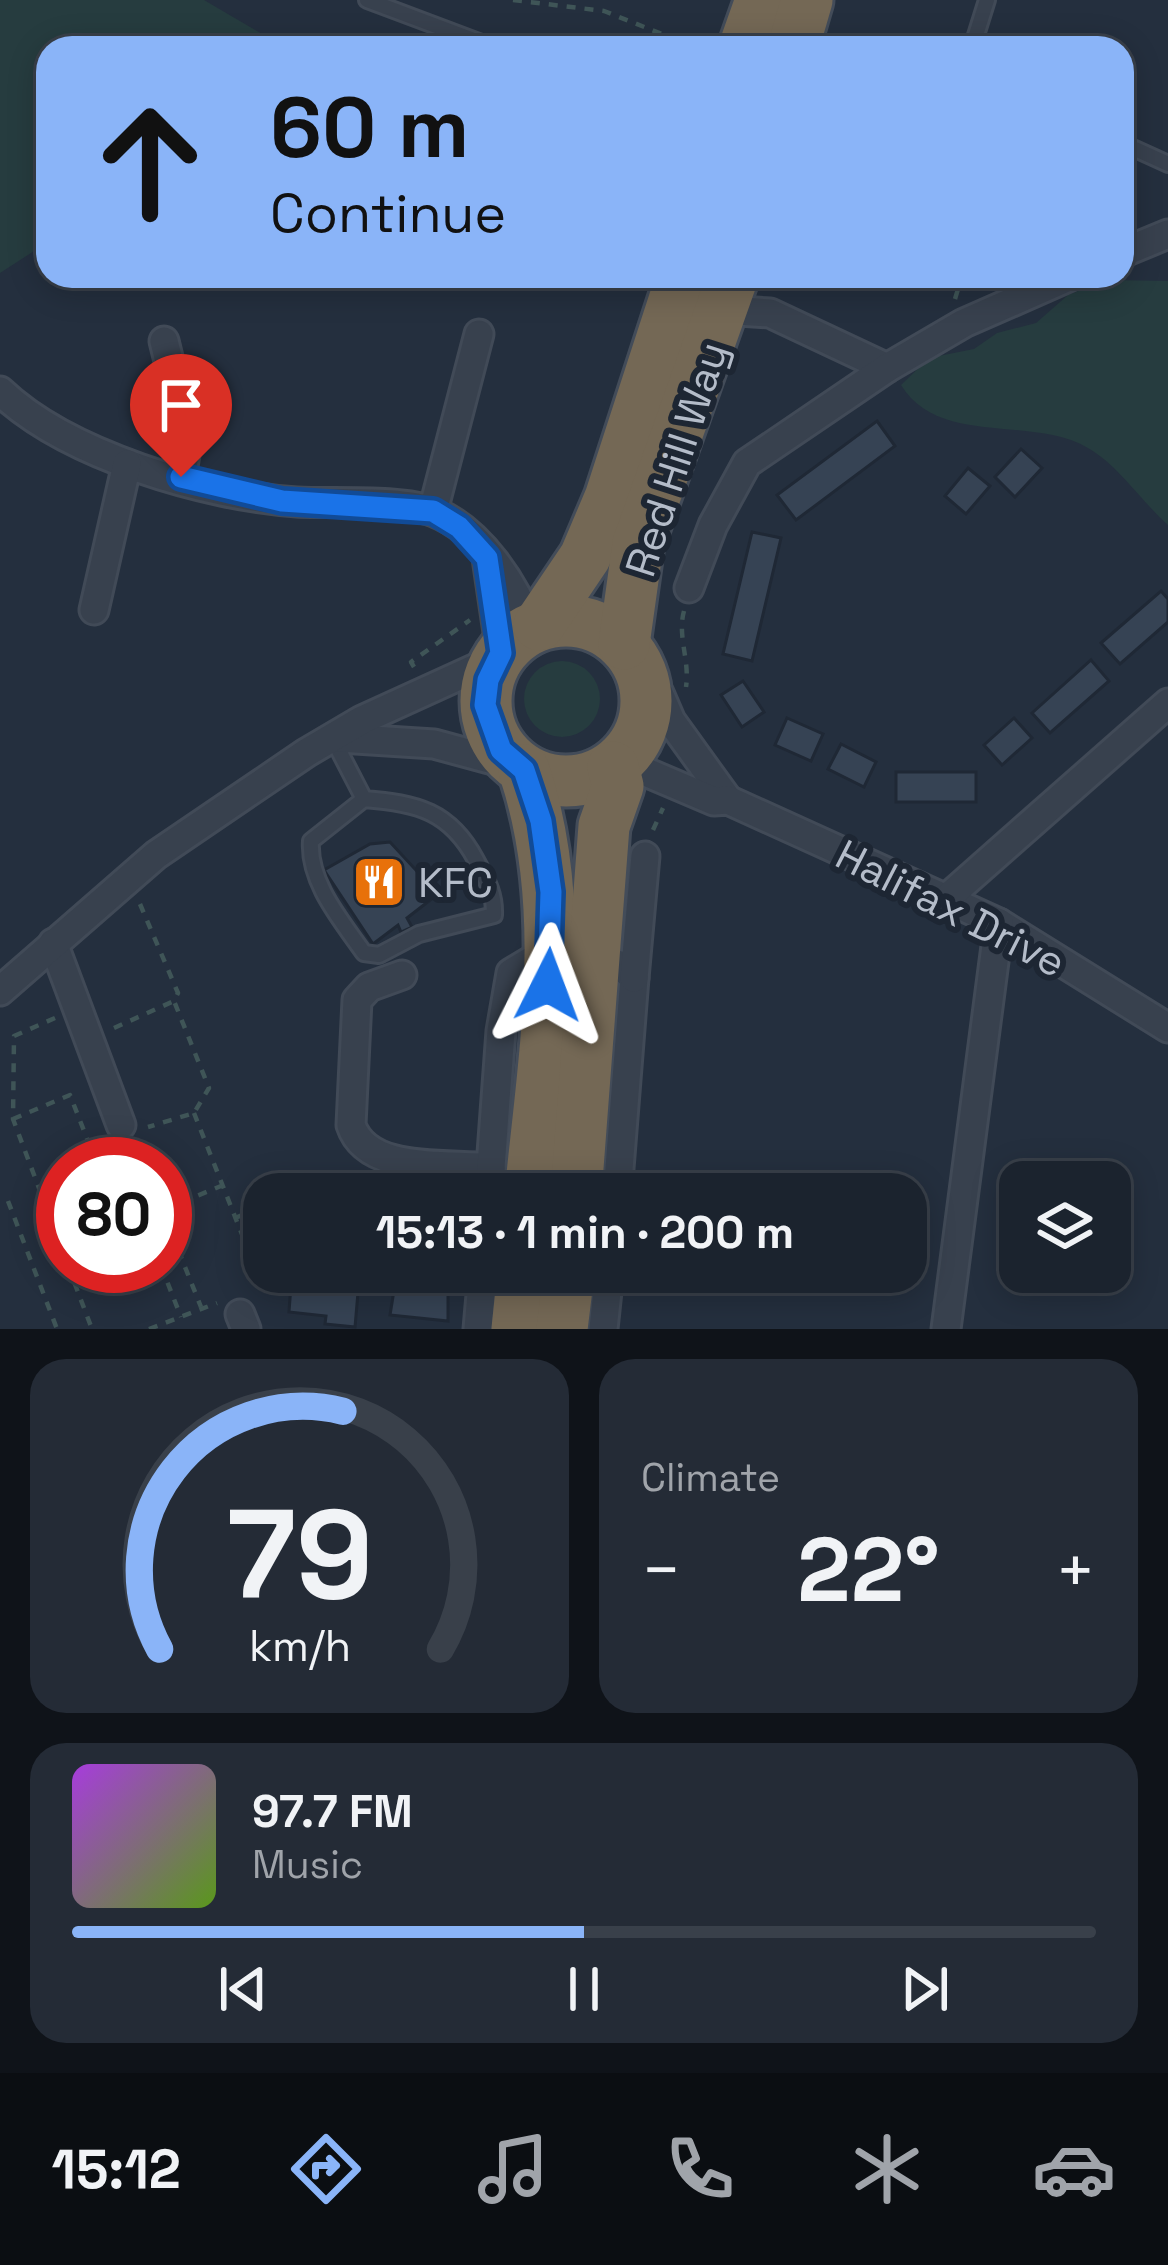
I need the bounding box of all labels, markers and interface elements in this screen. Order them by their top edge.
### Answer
text: 60 m [270,74,469,182]
icon: ahead [72,84,228,240]
text: Continue [270,179,506,248]
street label: Red Hill Way [614,335,739,583]
pin [130,354,232,477]
icon: arrive [148,372,214,438]
street label: Halifax Drive [827,828,1075,989]
restaurant icon: KFC [351,854,407,910]
place label: KFC [418,856,493,909]
position arrow [485,922,611,1048]
speed limit sign: 80 [36,1137,192,1293]
map controls [999,1161,1131,1293]
button: layers [999,1161,1131,1293]
text: 15:13 · 1 min · 200 m [376,1204,794,1261]
text: Climate [641,1453,780,1502]
text: 79 [226,1475,373,1634]
text: 22° [797,1512,940,1627]
text: − [641,1528,682,1612]
text: + [1055,1528,1096,1612]
text: km/h [248,1619,351,1674]
text: 97.7 FM [252,1783,413,1840]
text: Music [252,1840,363,1889]
icon: previous [210,1956,276,2022]
icon: pause [551,1956,617,2022]
icon: next [892,1956,958,2022]
icon: directions [284,2127,368,2211]
icon: music [471,2127,555,2211]
icon: phone [658,2127,742,2211]
icon: climate [845,2127,929,2211]
icon: car [1032,2127,1116,2211]
text: 15:12 [52,2135,181,2204]

